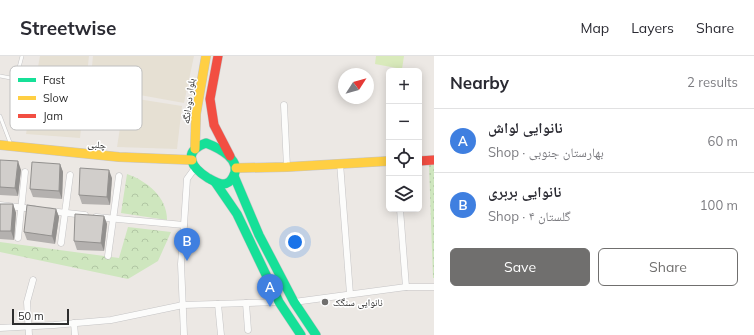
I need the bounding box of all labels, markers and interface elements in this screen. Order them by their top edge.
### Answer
text: Streetwise [20,16,116,40]
text: Map [580,19,609,37]
text: Layers [631,19,674,37]
text: Share [696,19,734,37]
legend [10,66,142,130]
north arrow [338,68,374,104]
map controls [386,68,422,212]
button: + [386,68,422,104]
text: Nearby [450,72,509,93]
text: Fast [43,73,65,87]
text: 2 results [687,74,738,90]
street label: بلوار دودانگه [179,77,198,125]
text: Slow [43,91,69,105]
button: − [386,104,422,140]
text: Jam [43,109,63,123]
text: نانوایی لواش [488,118,563,137]
text: A [458,133,468,149]
text: 60 m [708,133,738,149]
street label: چلبی [87,137,108,152]
button: locate [386,140,422,176]
text: Shop · بهارستان جنوبی [488,144,604,160]
button: layers [386,176,422,212]
text: نانوایی بربری [488,182,561,201]
text: B [459,197,467,213]
text: 100 m [700,197,738,213]
text: Shop · گلستان ۴ [488,208,571,224]
pin: B [174,228,200,261]
your location [285,232,305,252]
button: Save [450,248,590,286]
button: Share [598,248,738,286]
pin: A [257,274,283,307]
place label: نانوایی سنگک [333,296,383,309]
marker: نانوایی سنگک [320,297,330,307]
scale bar [12,307,69,326]
text: 50 m [18,309,44,323]

